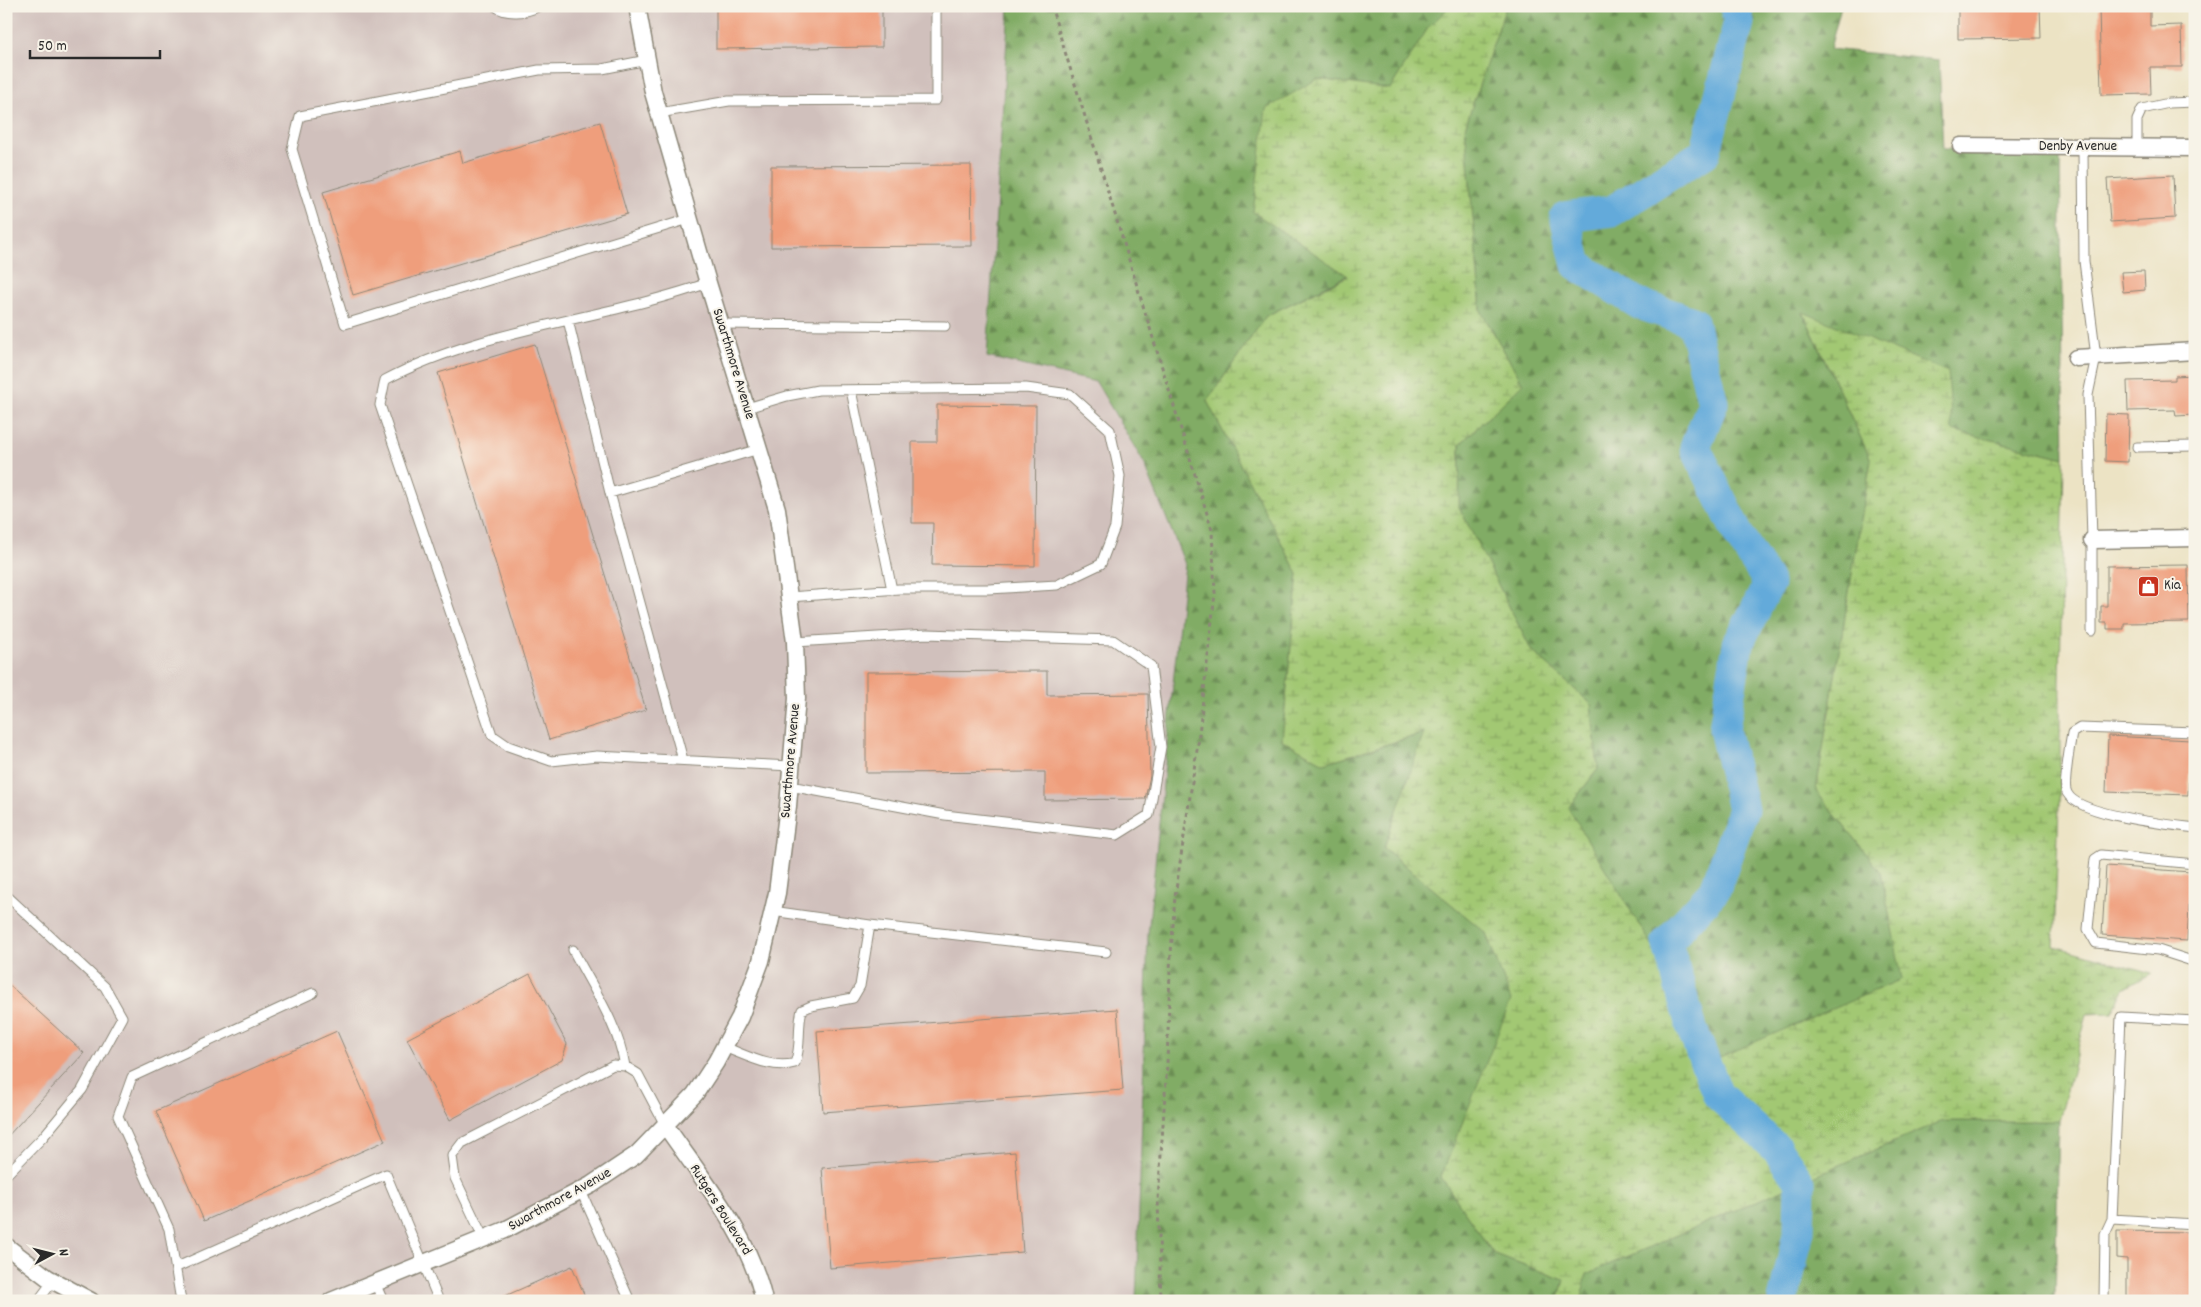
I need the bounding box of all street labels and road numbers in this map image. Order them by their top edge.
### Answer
street label: Denby Avenue [2039,136,2118,158]
street label: Swarthmore Avenue [706,306,760,423]
street label: Swarthmore Avenue [775,702,807,819]
street label: Rutgers Boulevard [683,1160,757,1260]
street label: Swarthmore Avenue [504,1162,616,1237]

